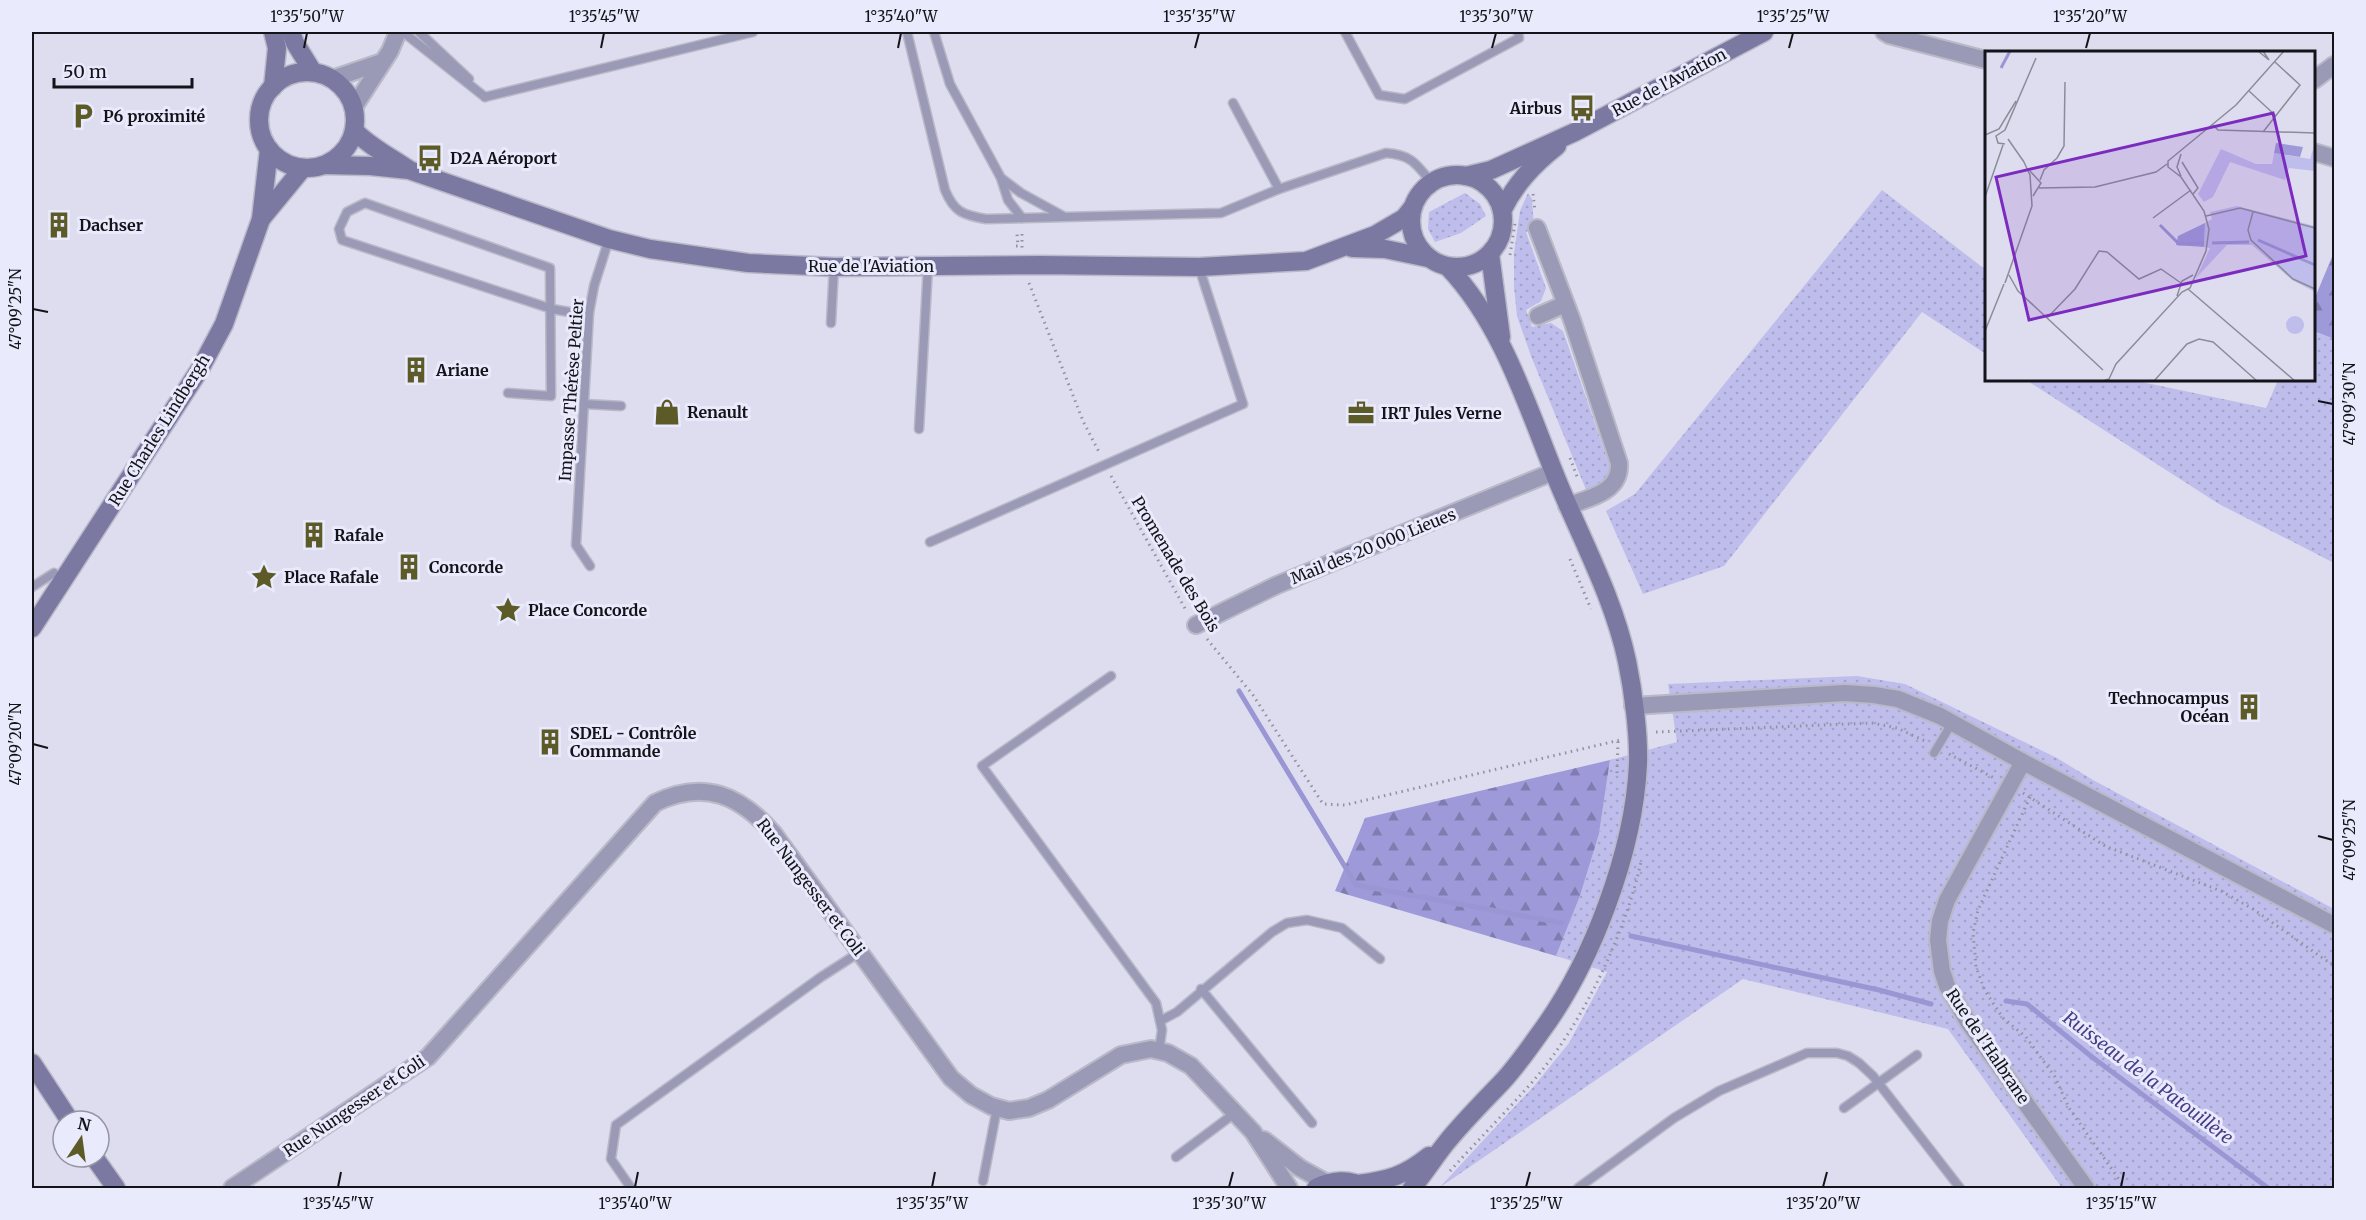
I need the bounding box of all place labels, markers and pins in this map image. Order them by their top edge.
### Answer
bus stop icon: Airbus [1567,93,1597,123]
place label: Airbus [1509,98,1562,118]
parking icon: P6 proximité [68,101,98,131]
place label: P6 proximité [103,106,206,126]
bus stop icon: D2A Aéroport [415,143,445,173]
place label: D2A Aéroport [450,148,558,168]
building icon: Dachser [44,210,74,240]
place label: Dachser [79,215,144,235]
building icon: Ariane [401,355,431,385]
place label: Ariane [435,360,489,380]
shop icon: Renault [652,397,682,427]
office icon: IRT Jules Verne [1346,398,1376,428]
place label: Renault [687,402,749,422]
place label: IRT Jules Verne [1381,403,1502,423]
building icon: Rafale [299,520,329,550]
place label: Rafale [334,525,384,545]
building icon: Concorde [394,552,424,582]
place label: Concorde [429,557,503,577]
place icon: Place Rafale [249,562,279,592]
place label: Place Rafale [284,567,379,587]
place icon: Place Concorde [493,595,523,625]
place label: Place Concorde [528,600,648,620]
place label: Technocampus Océan [2108,688,2229,726]
building icon: Technocampus Océan [2234,692,2264,722]
place label: SDEL - Contrôle Commande [570,723,697,761]
building icon: SDEL - Contrôle Commande [535,727,565,757]

